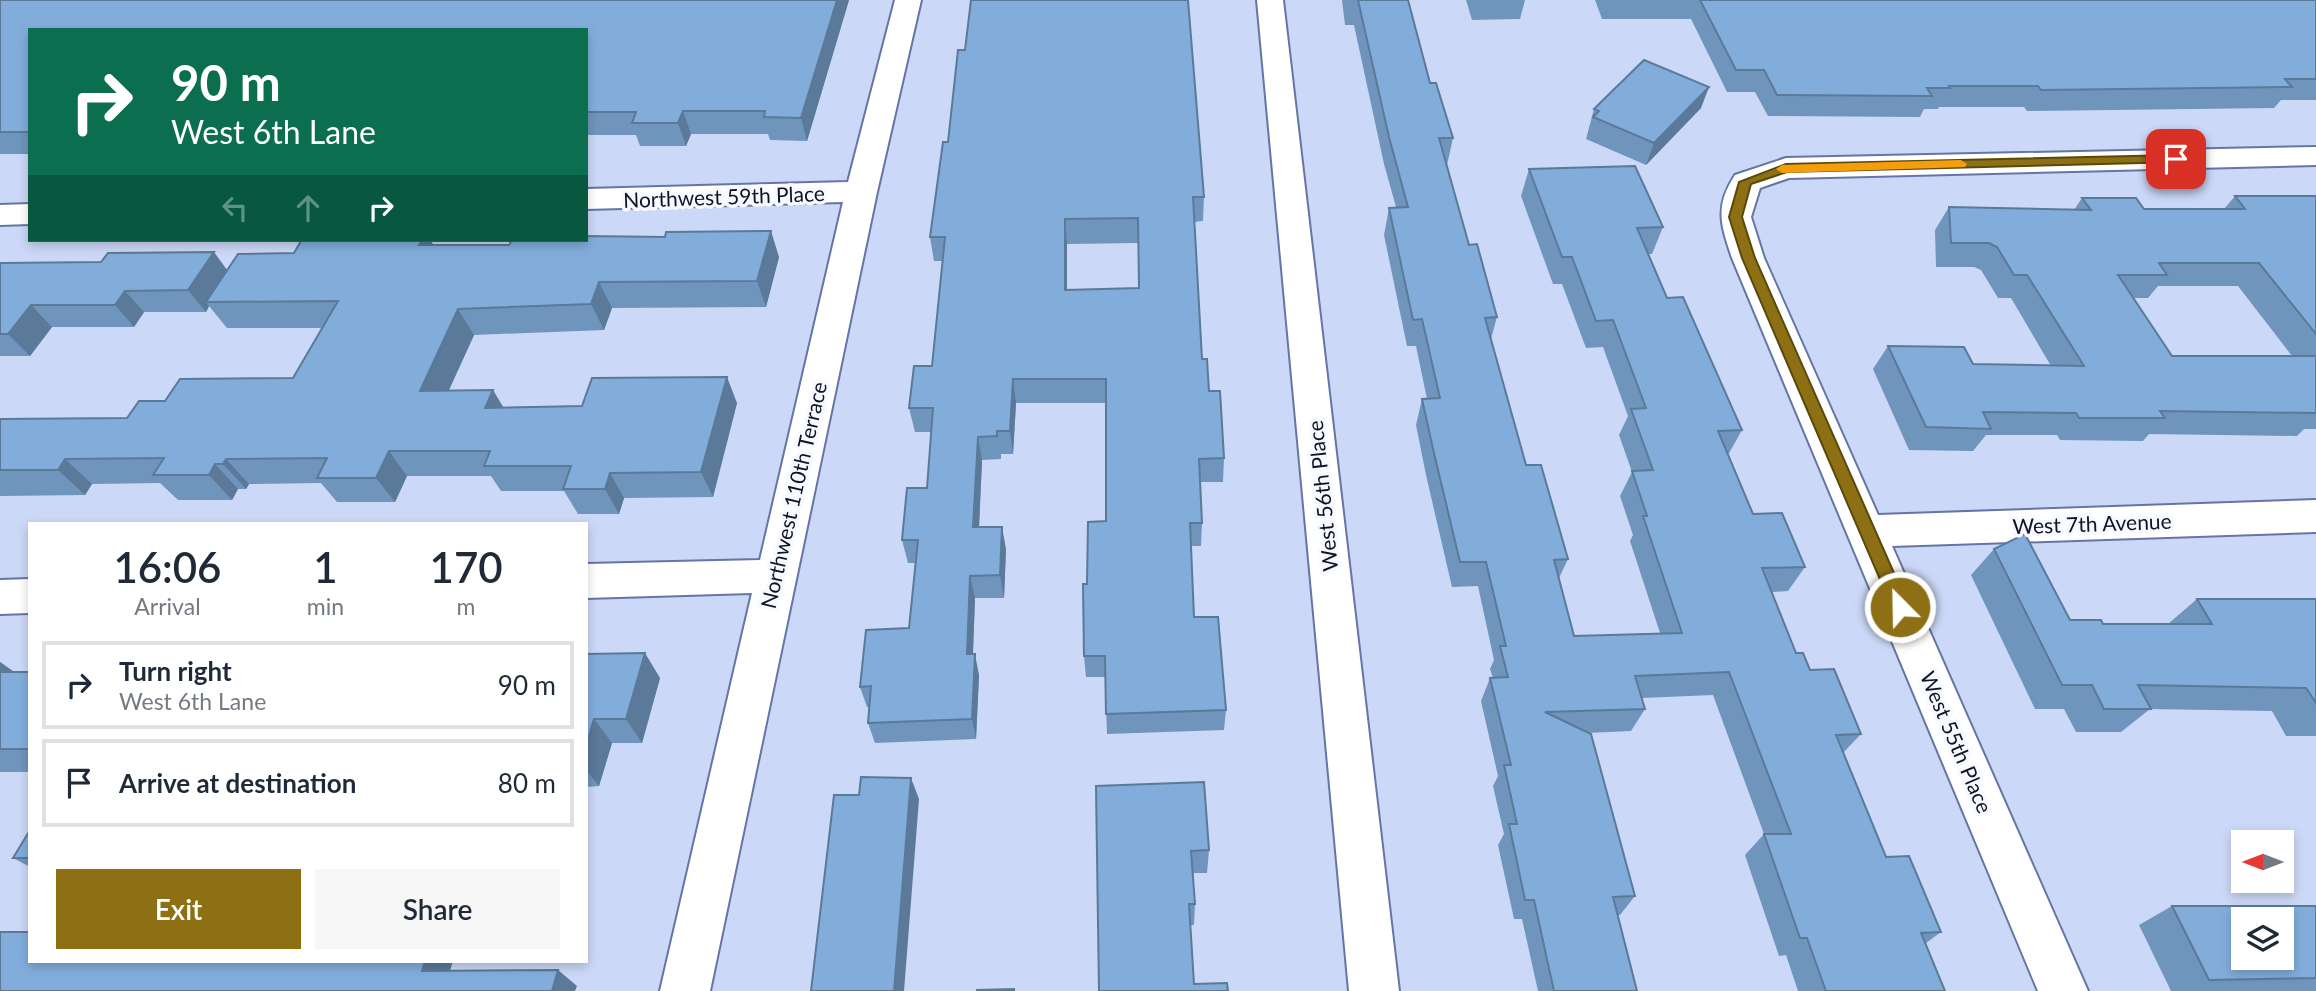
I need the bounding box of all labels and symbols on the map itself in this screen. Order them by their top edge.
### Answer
pin [2146,129,2206,189]
street label: Northwest 59th Place [623,180,825,212]
street label: Northwest 110th Terrace [755,379,831,611]
street label: West 56th Place [1302,419,1342,573]
street label: West 7th Avenue [2012,508,2172,538]
position arrow [1863,570,1937,644]
street label: West 55th Place [1916,667,1998,817]
north arrow [2231,830,2294,892]

